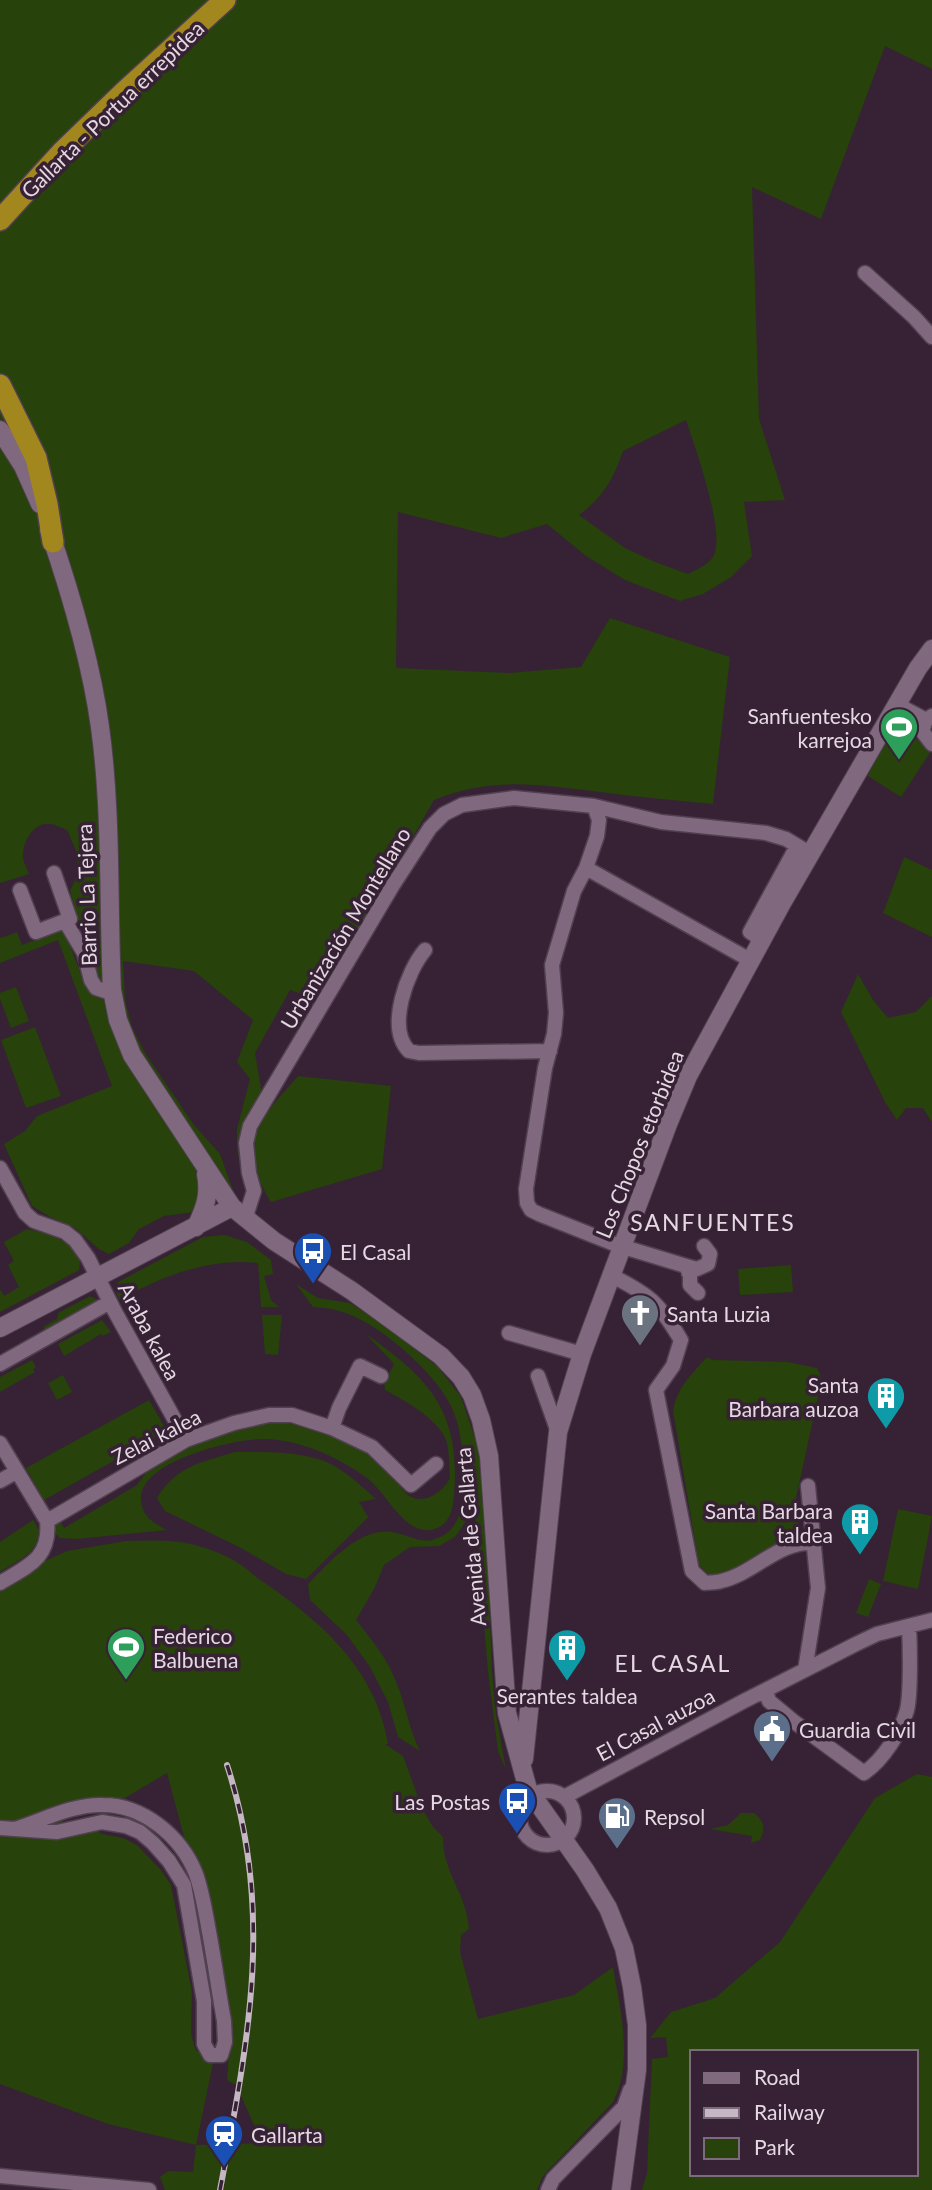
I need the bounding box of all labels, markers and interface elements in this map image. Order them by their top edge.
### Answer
street label: Gallarta - Portua errepidea [16,15,208,203]
place label: Sanfuentesko karrejoa [747,703,872,752]
sports icon: Sanfuentesko karrejoa [878,706,920,761]
street label: Barrio La Tejera [71,823,101,967]
street label: Urbanización Montellano [275,823,415,1033]
street label: Los Chopos etorbidea [590,1046,688,1242]
district label: SANFUENTES [630,1208,796,1236]
bus stop icon: El Casal [292,1230,334,1285]
place label: El Casal [340,1239,411,1264]
street label: Araba kalea [114,1278,186,1384]
church icon: Santa Luzia [619,1292,661,1347]
place label: Santa Luzia [667,1301,770,1326]
place label: Santa Barbara auzoa [728,1372,859,1421]
building icon: Santa Barbara auzoa [865,1375,907,1430]
street label: Zelai kalea [107,1403,205,1469]
street label: Avenida de Gallarta [450,1447,490,1627]
place label: Santa Barbara taldea [705,1498,833,1547]
building icon: Santa Barbara taldea [839,1501,881,1556]
place label: Federico Balbuena [153,1623,239,1672]
sports icon: Federico Balbuena [105,1626,147,1681]
building icon: Serantes taldea [546,1627,588,1682]
district label: EL CASAL [615,1649,731,1677]
street label: El Casal auzoa [592,1682,718,1766]
place label: Serantes taldea [496,1683,638,1708]
public building icon: Guardia Civil [751,1708,793,1763]
place label: Guardia Civil [799,1717,916,1742]
bus stop icon: Las Postas [496,1780,538,1835]
place label: Las Postas [394,1789,490,1814]
fuel station icon: Repsol [596,1795,638,1850]
place label: Repsol [644,1804,705,1829]
legend [690,2050,918,2176]
text: Road [754,2064,801,2089]
text: Railway [754,2099,825,2124]
station icon: Gallarta [203,2113,245,2168]
place label: Gallarta [251,2122,323,2147]
text: Park [754,2134,795,2159]

